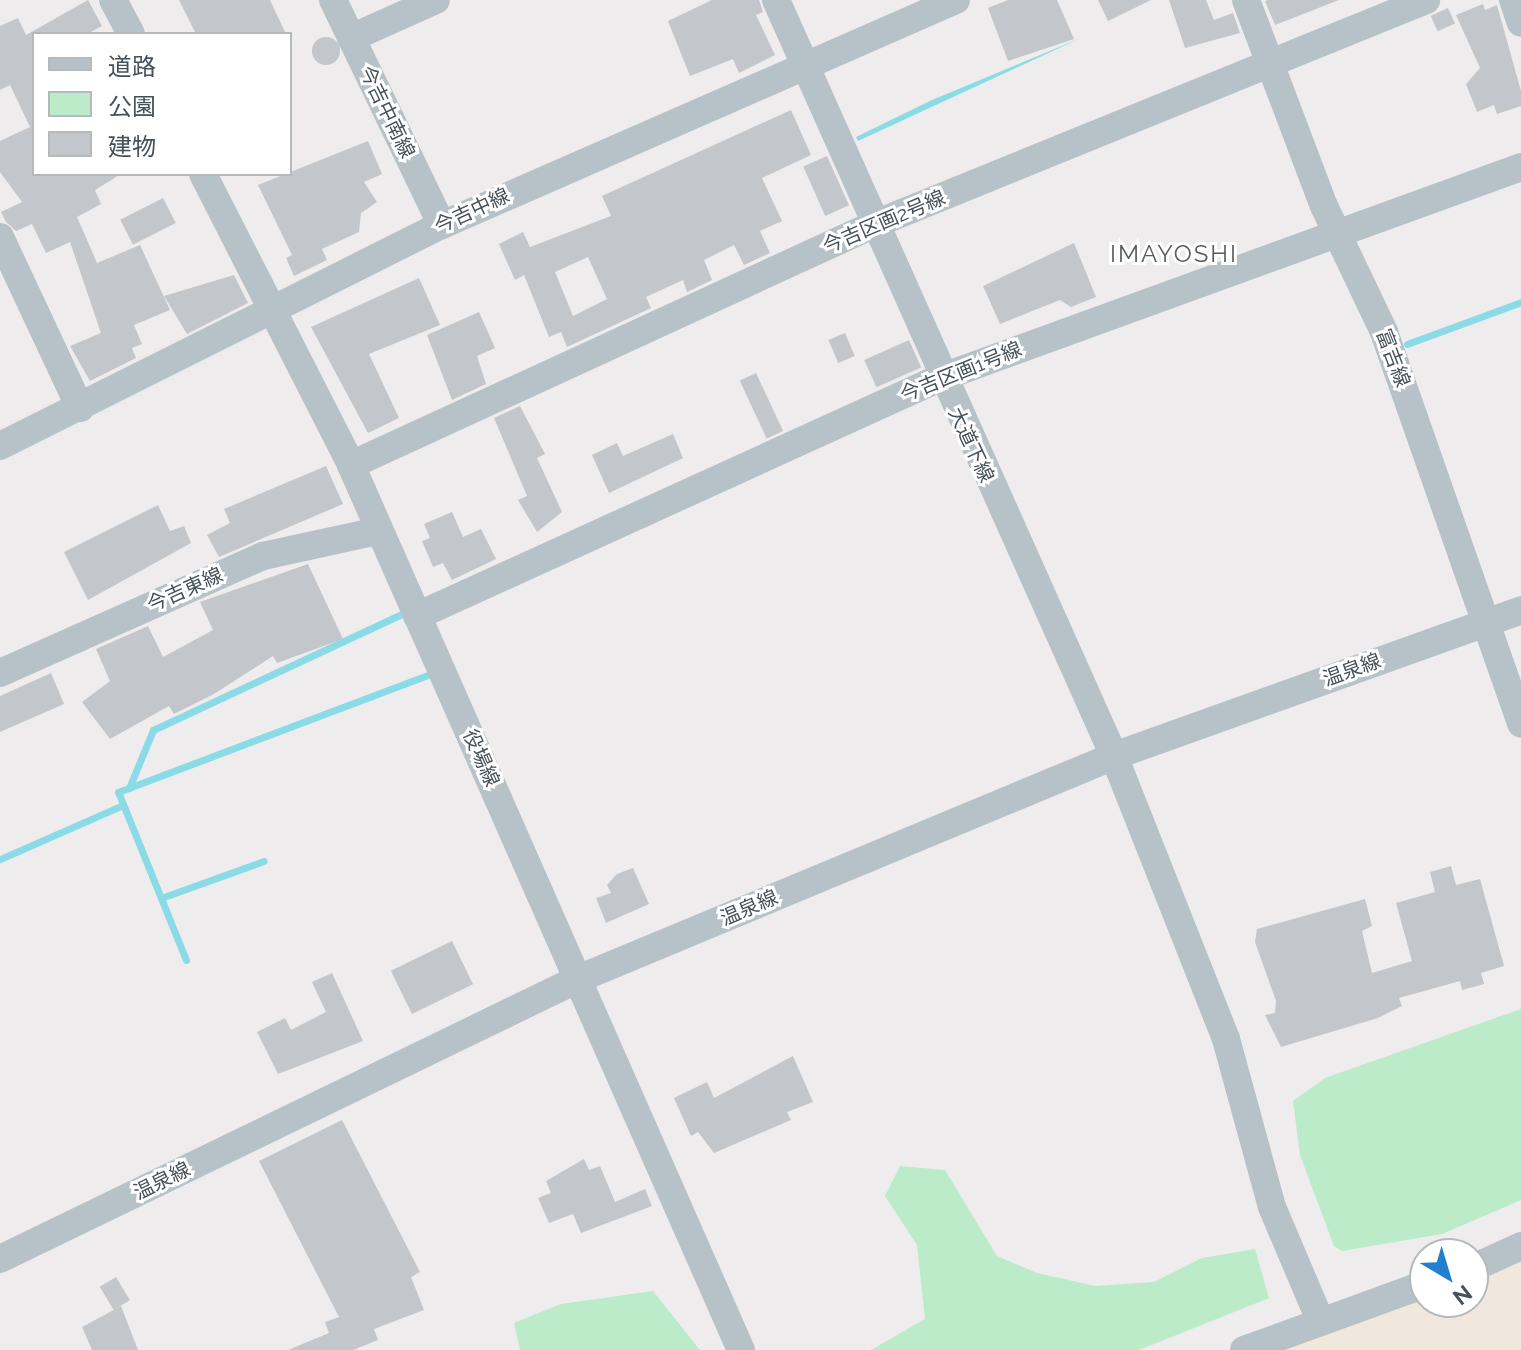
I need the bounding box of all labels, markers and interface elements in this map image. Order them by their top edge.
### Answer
legend [32,32,292,176]
text: 道路 [108,52,156,81]
street label: 今吉中南線 [354,62,420,162]
text: 公園 [108,92,156,121]
text: 建物 [108,132,156,161]
street label: 今吉中線 [431,183,513,239]
street label: 今吉区画2号線 [819,185,949,259]
district label: IMAYOSHI [1110,240,1238,268]
street label: 富吉線 [1371,326,1415,390]
street label: 今吉区画1号線 [897,337,1025,407]
street label: 大道下線 [943,404,999,486]
street label: 今吉東線 [144,563,226,617]
street label: 温泉線 [1320,648,1384,692]
street label: 役場線 [458,726,504,790]
street label: 温泉線 [717,885,781,931]
street label: 温泉線 [130,1157,194,1205]
north arrow [1409,1238,1489,1318]
text: N [1448,1280,1477,1311]

